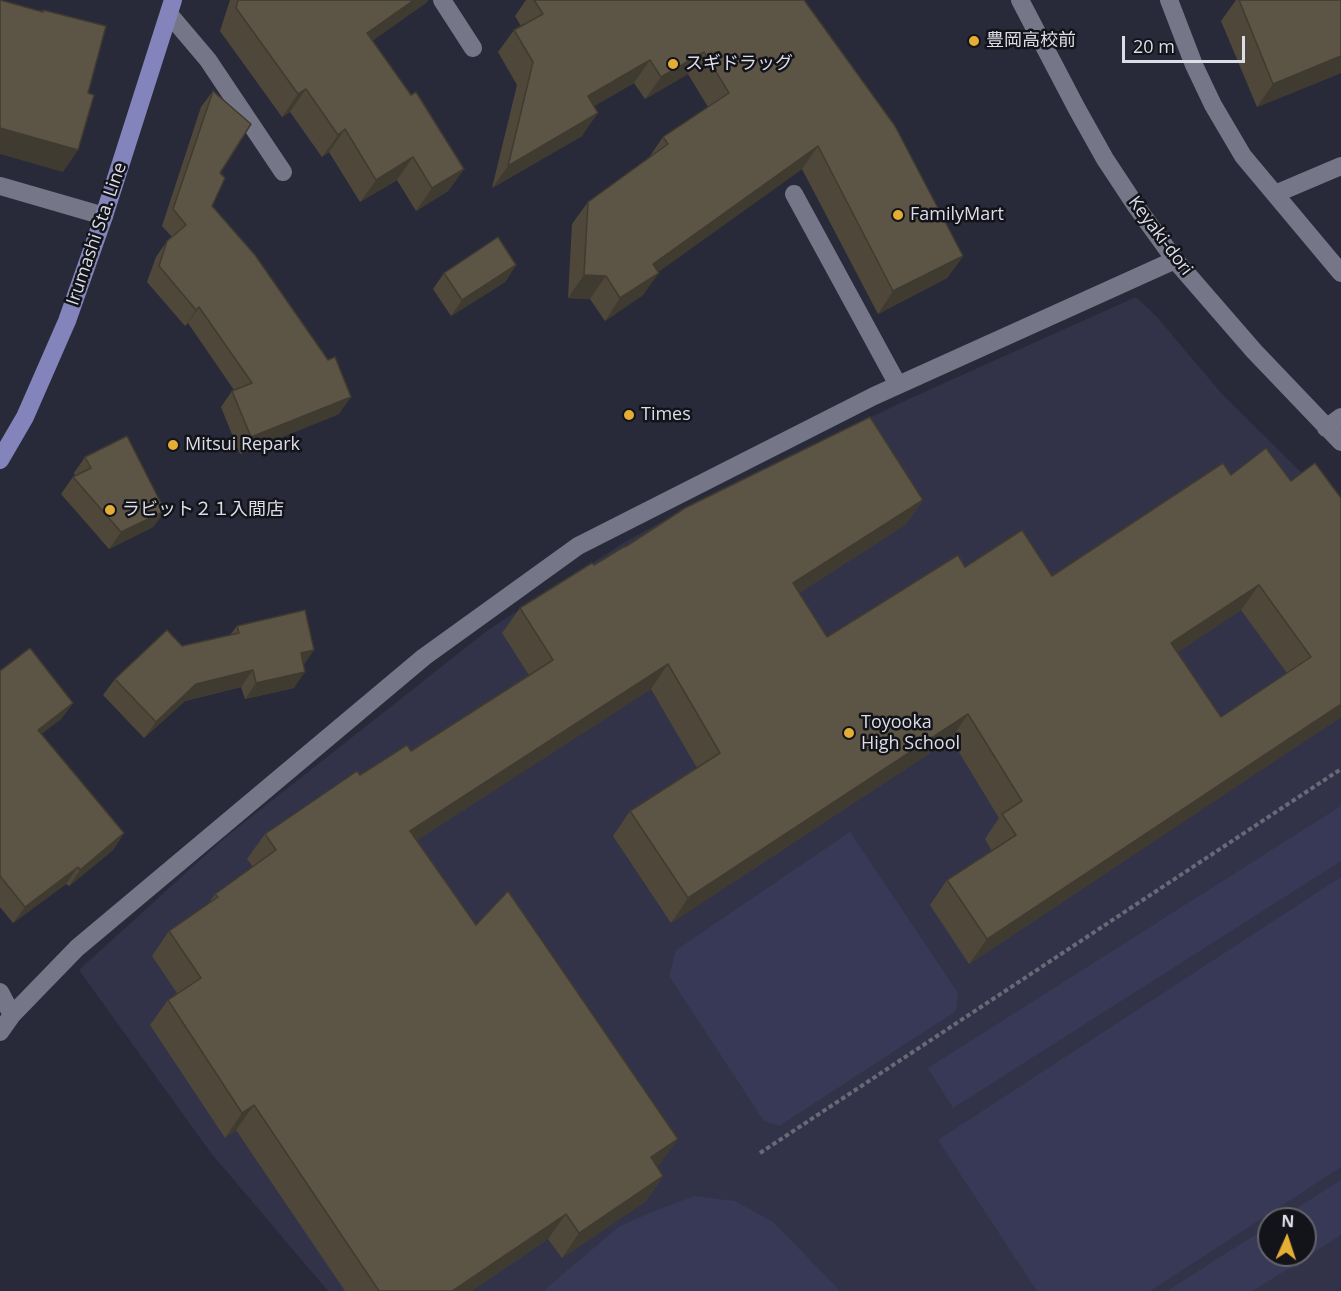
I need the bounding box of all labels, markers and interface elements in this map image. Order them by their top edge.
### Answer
scale bar [1125,24,1248,62]
place label: 豊岡高校前 [986,30,1076,52]
marker: 豊岡高校前 [967,34,981,48]
text: 20 m [1133,34,1175,58]
place label: スギドラッグ [685,53,793,75]
marker: スギドラッグ [666,57,680,71]
street label: Irumashi Sta. Line [62,160,132,308]
street label: Keyaki-dori [1123,192,1197,280]
place label: FamilyMart [910,204,1004,226]
marker: FamilyMart [891,208,905,222]
place label: Times [641,404,691,426]
marker: Times [622,408,636,422]
place label: Mitsui Repark [185,434,300,456]
marker: Mitsui Repark [166,438,180,452]
place label: ラビット２１入間店 [122,499,284,521]
marker: ラビット２１入間店 [103,503,117,517]
place label: Toyooka High School [861,712,960,754]
marker: Toyooka High School [842,726,856,740]
north arrow [1257,1207,1317,1267]
text: N [1281,1210,1295,1232]

